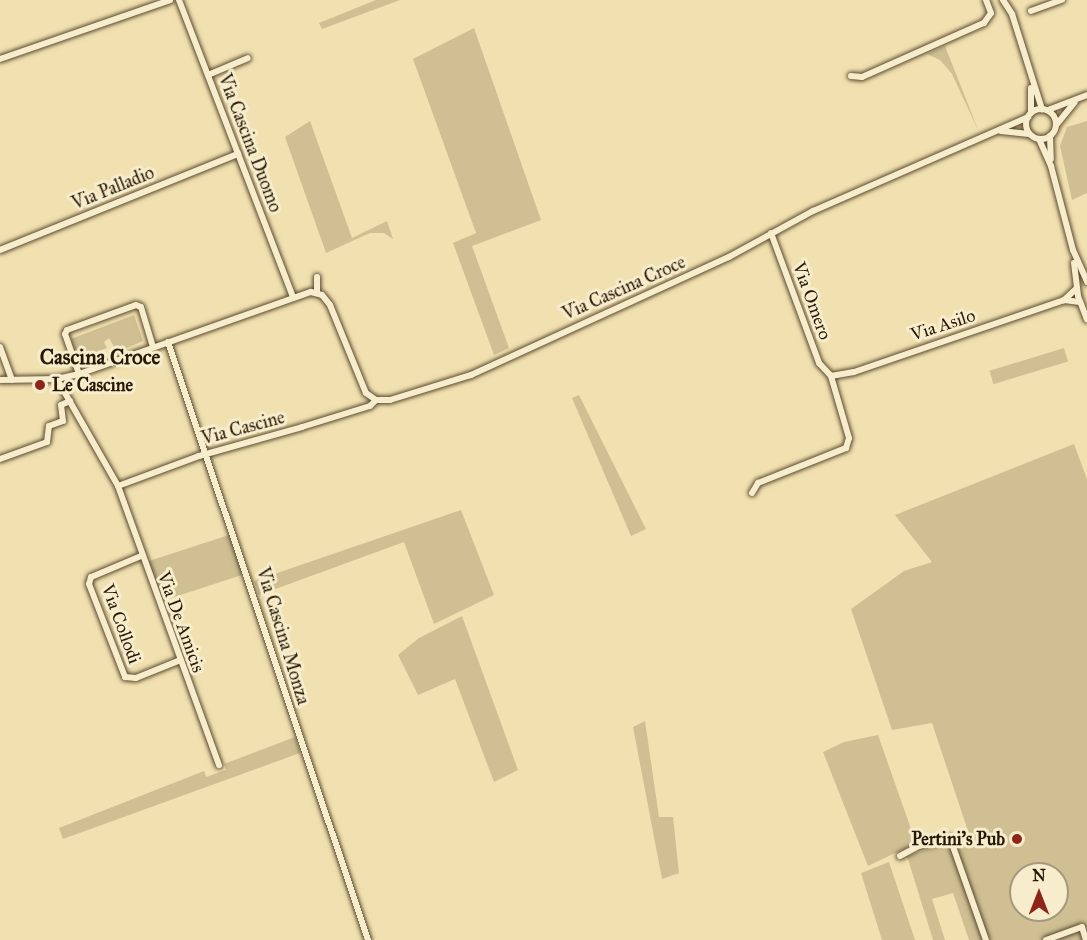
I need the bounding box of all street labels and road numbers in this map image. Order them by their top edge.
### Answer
street label: Via Cascina Duomo [214,71,286,215]
street label: Via Palladio [69,162,157,214]
street label: Via Cascina Croce [559,251,689,325]
street label: Via Omero [788,259,836,343]
street label: Via Asilo [908,304,978,346]
street label: Via Cascine [199,407,287,449]
street label: Via Cascina Monza [252,565,314,707]
street label: Via De Amicis [153,569,209,675]
street label: Via Collodi [97,581,145,667]

